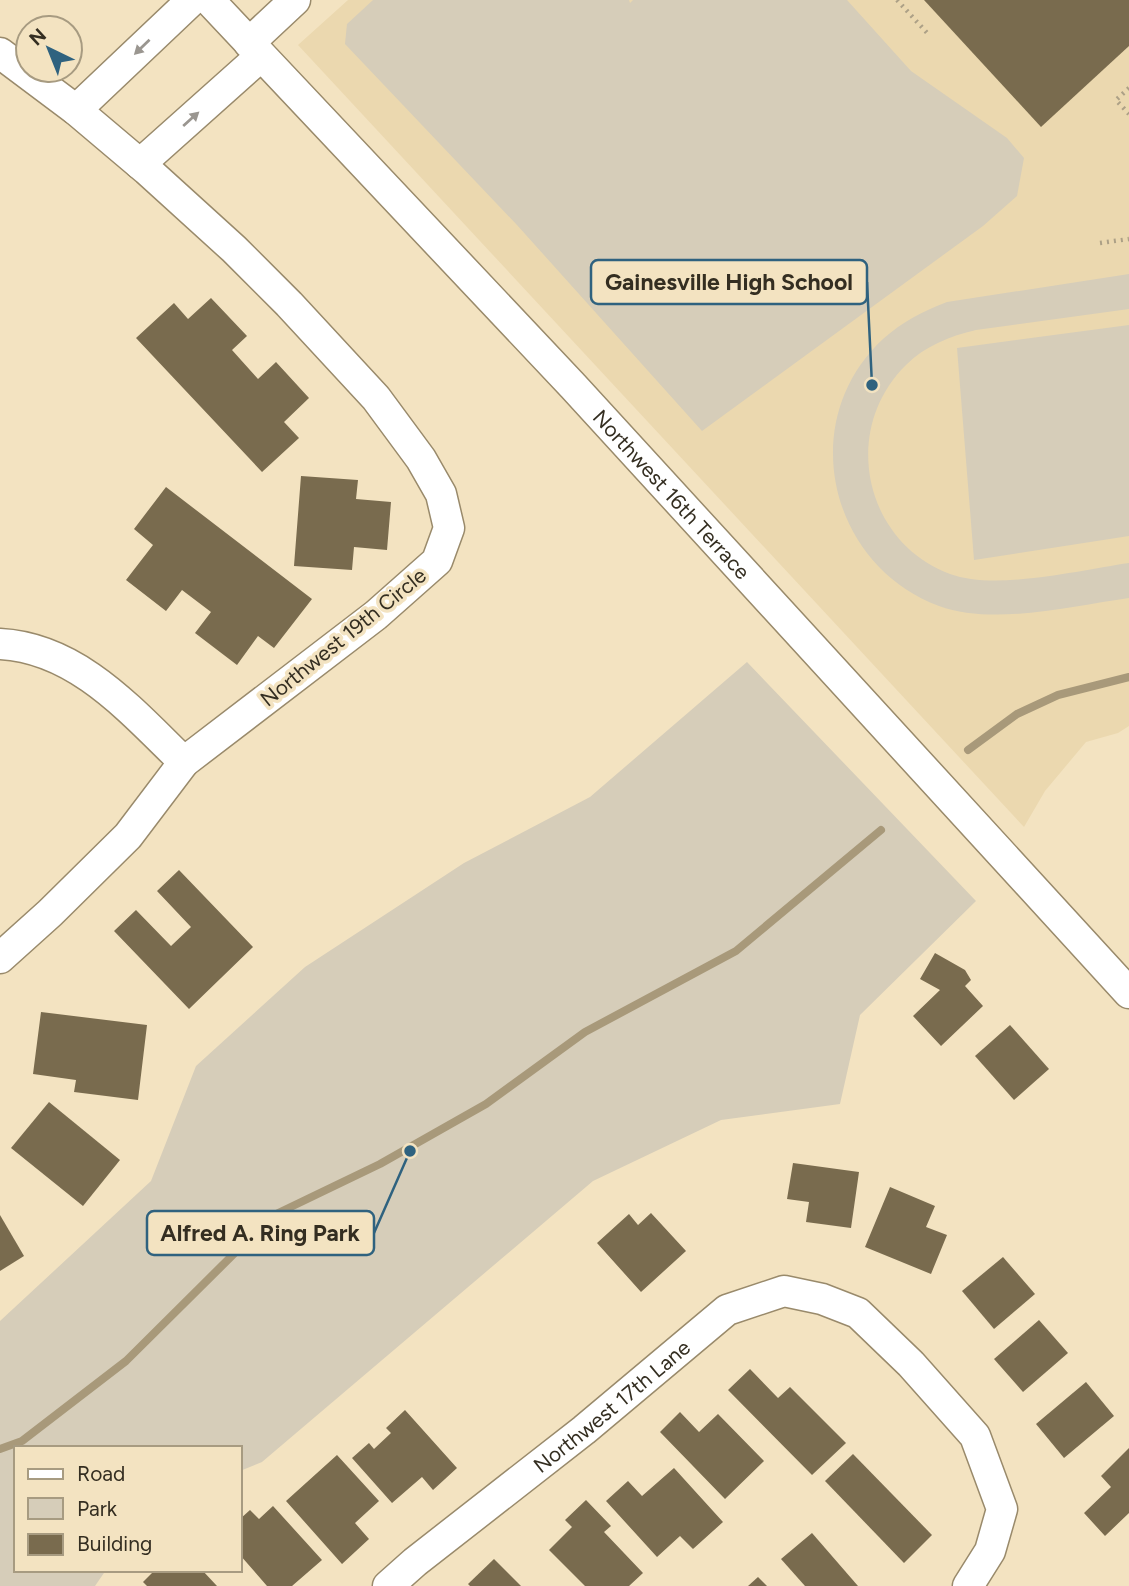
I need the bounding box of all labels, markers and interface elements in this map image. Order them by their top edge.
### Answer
north arrow [14,14,84,84]
text: N [25,24,51,50]
one-way arrow [134,39,151,55]
one-way arrow [182,111,199,127]
callout: Gainesville High School [591,260,867,304]
text: Gainesville High School [605,268,853,296]
street label: Northwest 16th Terrace [588,404,756,584]
street label: Northwest 19th Circle [255,563,431,711]
callout: Alfred A. Ring Park [147,1211,374,1255]
text: Alfred A. Ring Park [160,1219,360,1247]
street label: Northwest 17th Lane [528,1334,695,1478]
legend [14,1446,242,1572]
text: Road [77,1461,125,1486]
text: Park [77,1496,118,1521]
text: Building [77,1531,152,1556]

